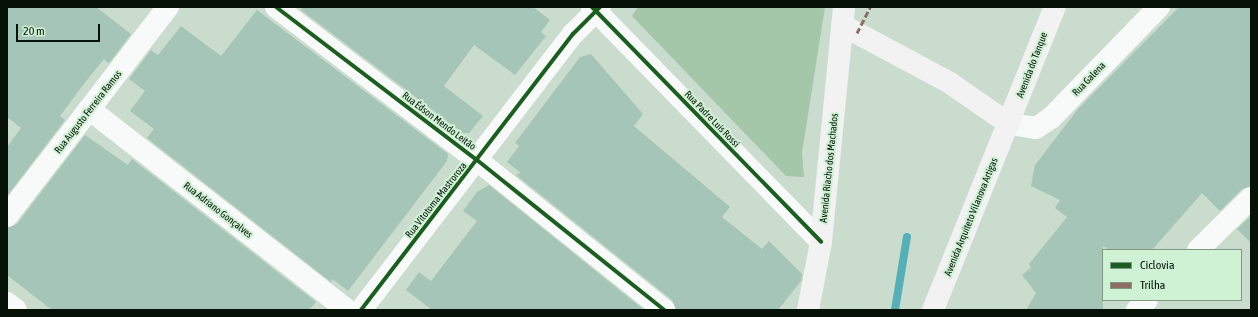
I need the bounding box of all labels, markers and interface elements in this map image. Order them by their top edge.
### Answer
scale bar [18,16,102,42]
text: 20 m [23,24,45,38]
street label: Avenida do Tanque [1014,30,1050,100]
street label: Rua Galena [1070,60,1108,98]
street label: Rua Augusto Ferreira Ramos [52,68,124,156]
street label: Rua Padre Luís Rossi [682,88,742,150]
street label: Rua Édson Mendo Leitão [400,89,478,153]
street label: Avenida Riacho dos Machados [817,113,841,223]
street label: Avenida Arquiteto Vilanova Artigas [942,156,1000,278]
street label: Rua Vitotoma Mastroroza [403,160,469,240]
street label: Rua Adriano Gonçalves [181,179,255,241]
legend [1102,249,1242,301]
text: Ciclovia [1140,258,1174,272]
text: Trilha [1140,278,1165,292]

